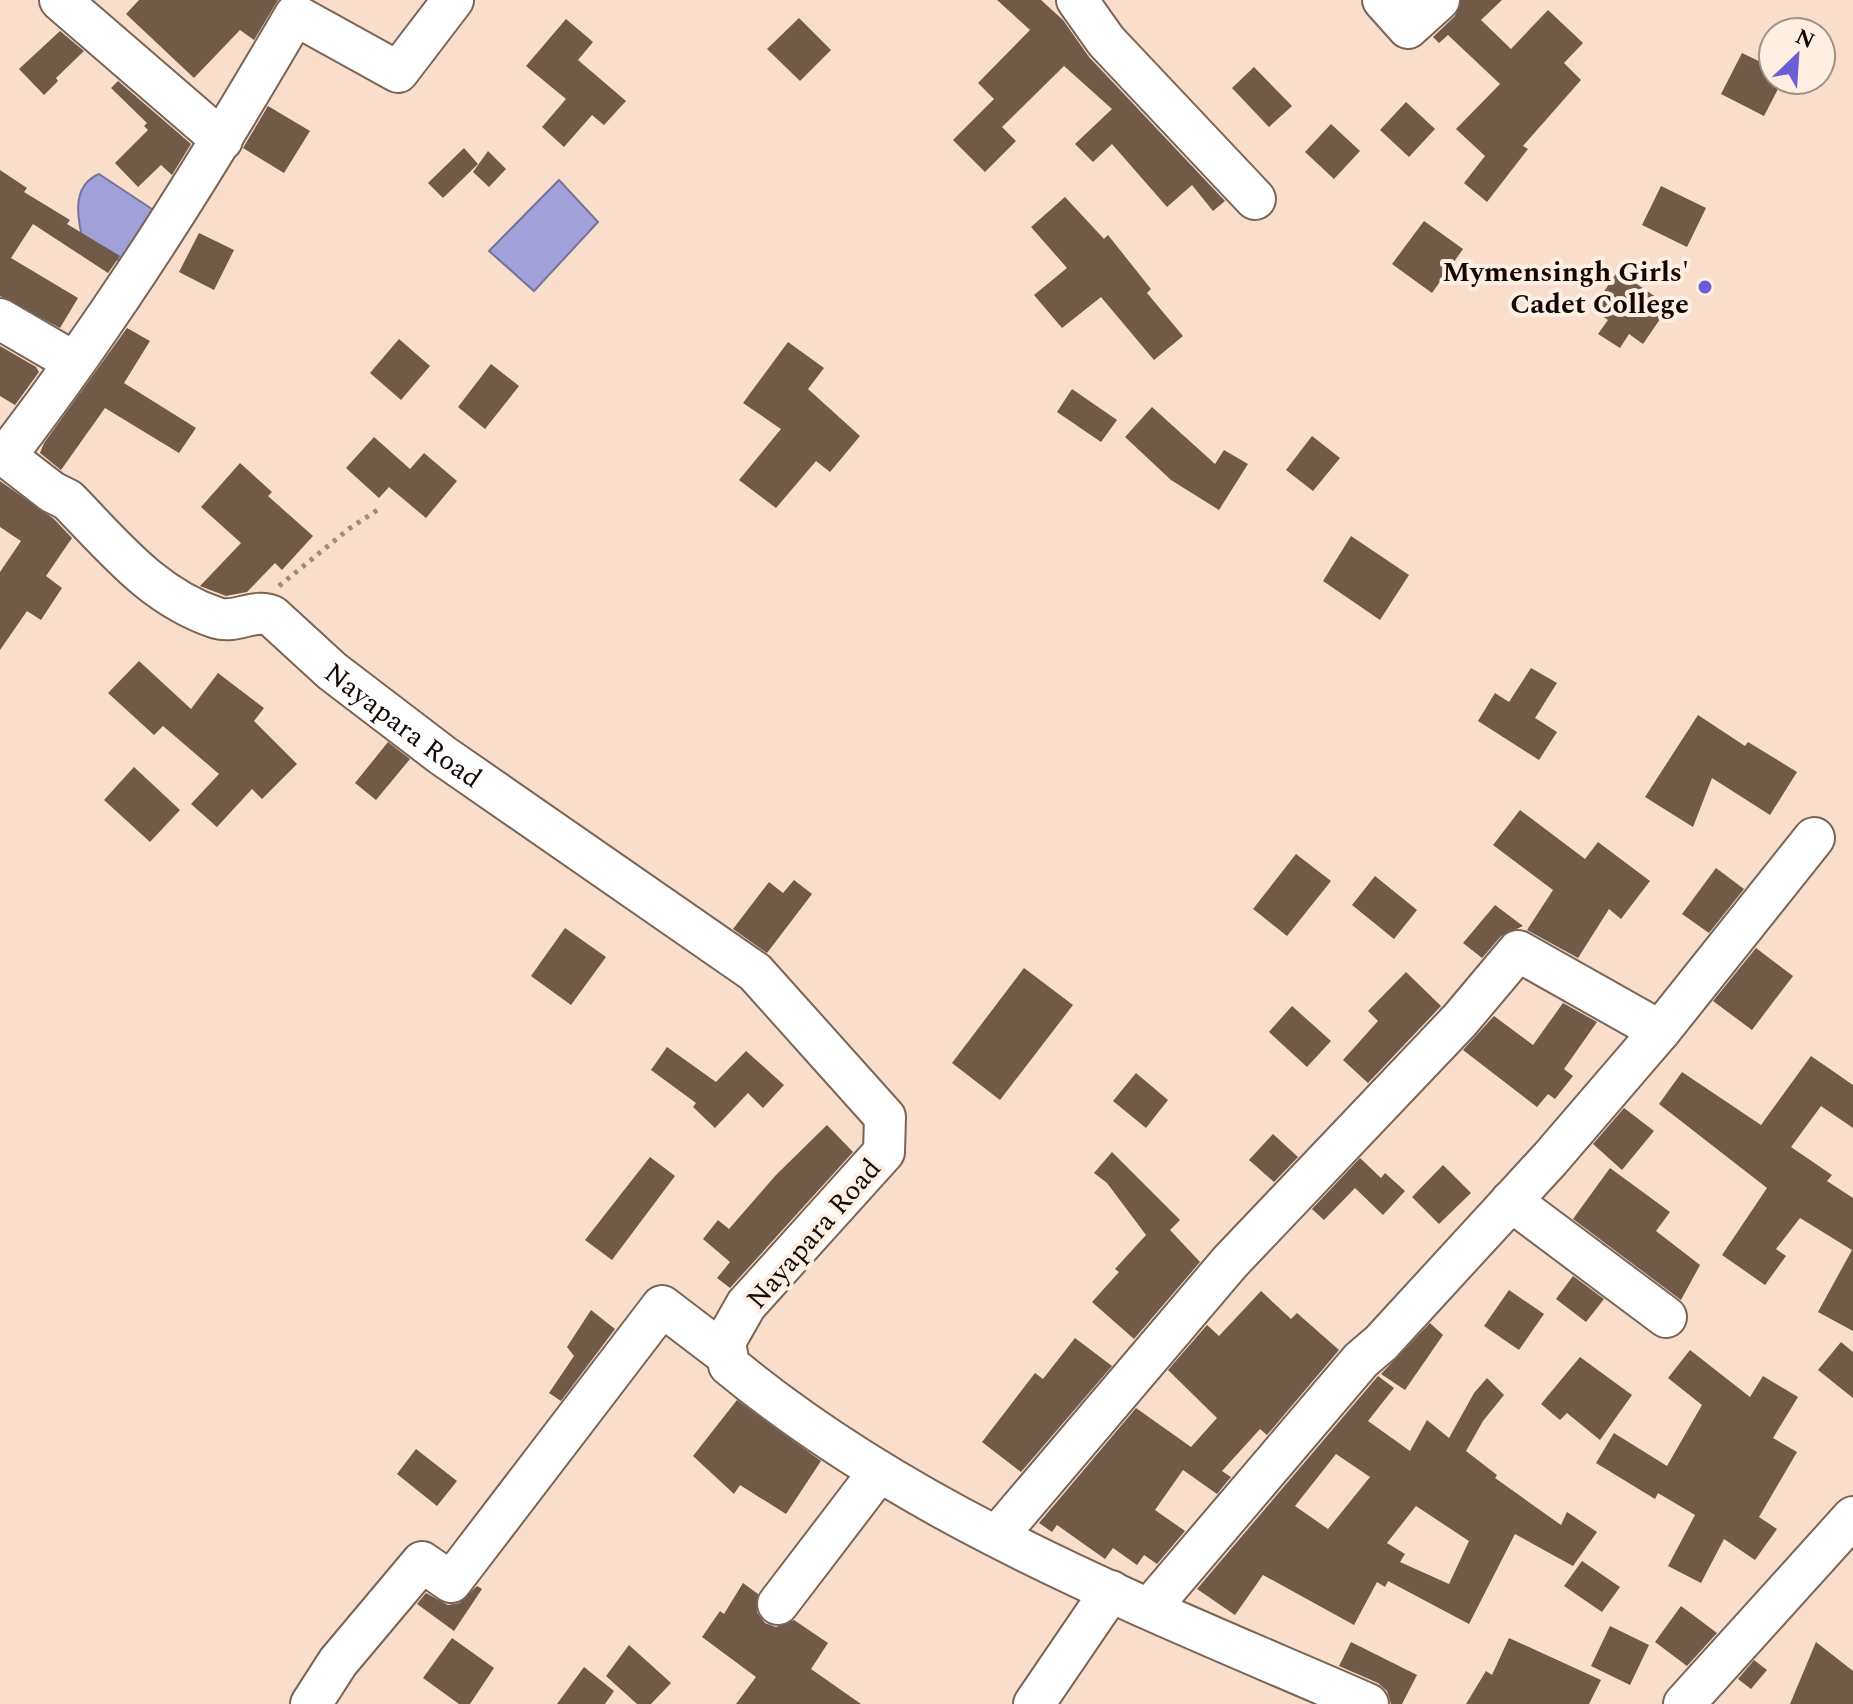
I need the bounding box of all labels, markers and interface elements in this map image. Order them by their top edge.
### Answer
north arrow [1757,16,1837,96]
text: N [1790,20,1820,58]
place label: Mymensingh Girls' Cadet College [1442,251,1689,326]
marker: Mymensingh Girls' Cadet College [1696,278,1714,296]
street label: Nayapara Road [315,653,490,800]
street label: Nayapara Road [736,1149,892,1319]

